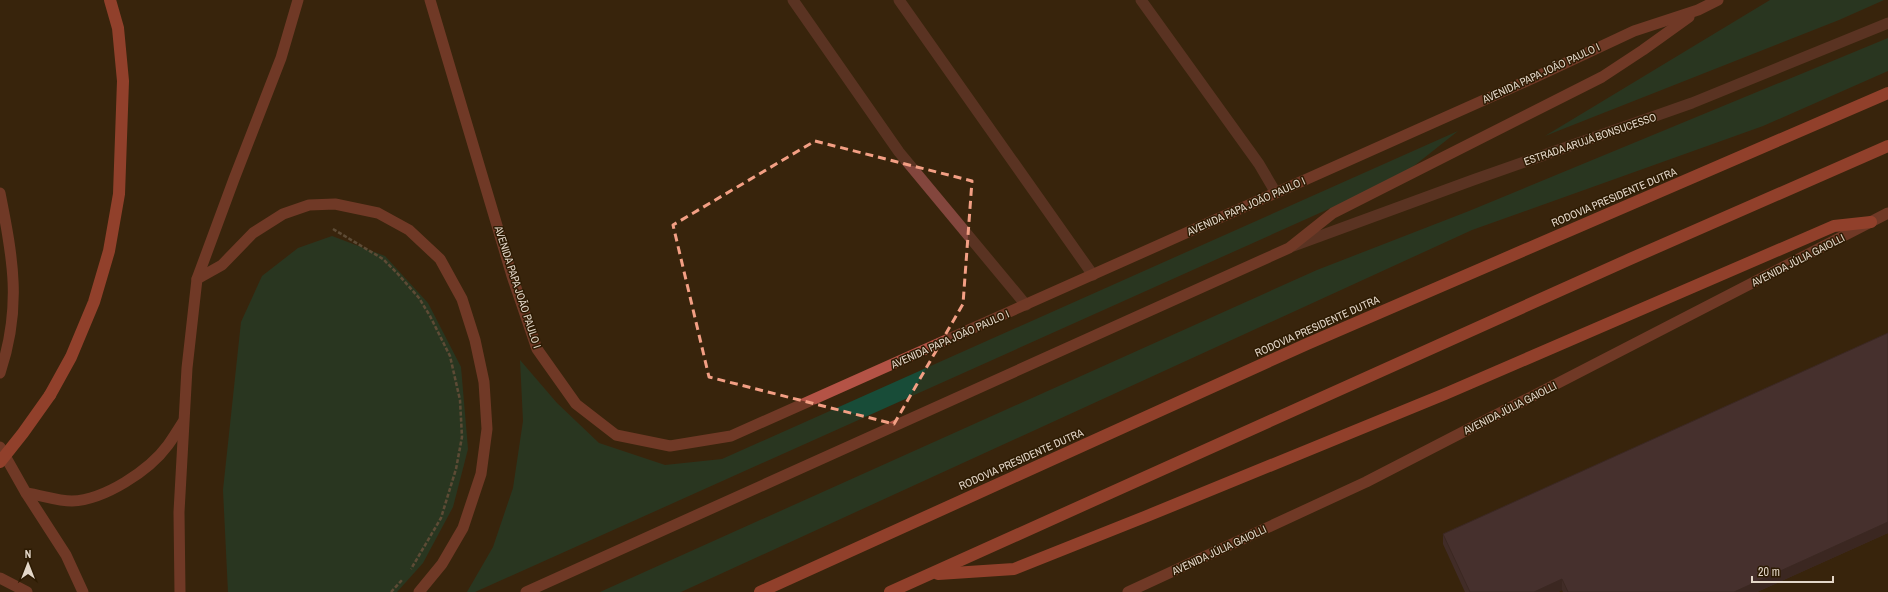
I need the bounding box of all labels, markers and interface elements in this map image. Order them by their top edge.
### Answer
street label: AVENIDA PAPA JOÃO PAULO I [1479,40,1602,107]
street label: ESTRADA ARUJÁ BONSUCESSO [1522,110,1658,168]
street label: RODOVIA PRESIDENTE DUTRA [1549,164,1680,230]
street label: AVENIDA PAPA JOÃO PAULO I [1184,174,1307,239]
street label: AVENIDA PAPA JOÃO PAULO I [491,223,544,350]
street label: AVENIDA JÚLIA GAIOLLI [1748,230,1847,290]
street label: RODOVIA PRESIDENTE DUTRA [1253,292,1382,360]
street label: AVENIDA PAPA JOÃO PAULO I [888,307,1011,372]
street label: AVENIDA JÚLIA GAIOLLI [1460,378,1559,438]
street label: RODOVIA PRESIDENTE DUTRA [957,425,1086,493]
street label: AVENIDA JÚLIA GAIOLLI [1169,522,1268,578]
north arrow [8,544,48,584]
text: N [25,547,31,561]
scale bar [1752,558,1833,584]
text: 20 m [1758,564,1780,580]

